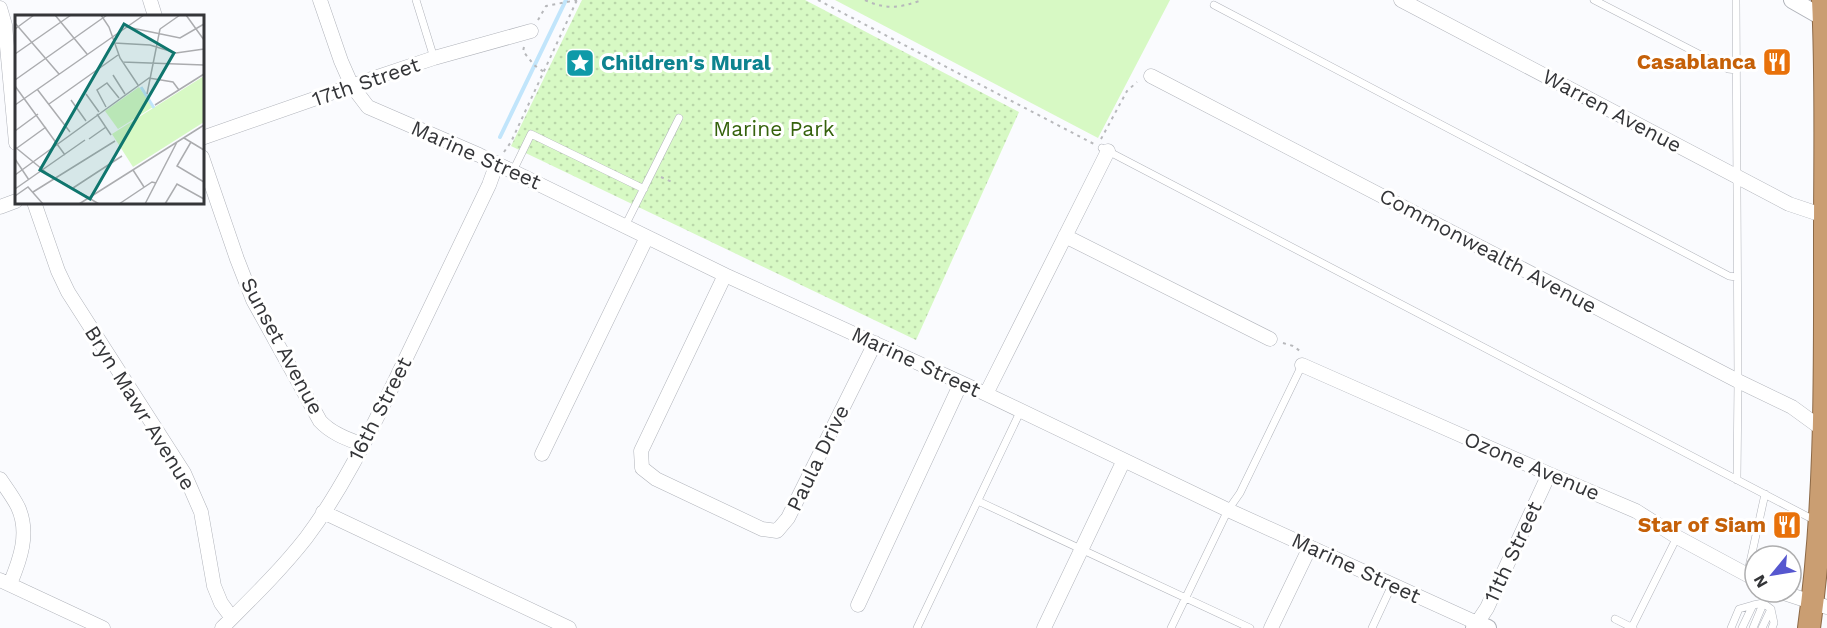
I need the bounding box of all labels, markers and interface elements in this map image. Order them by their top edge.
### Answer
inset map [15,15,204,204]
restaurant icon: Casablanca [1761,46,1793,78]
place icon: Children's Mural [564,47,596,79]
place label: Casablanca [1637,49,1757,74]
place label: Children's Mural [601,50,771,75]
street label: 17th Street [309,51,423,112]
street label: Warren Avenue [1538,63,1686,158]
street label: Marine Street [407,115,545,194]
park label: Marine Park [713,116,835,141]
street label: Commonwealth Avenue [1375,183,1601,318]
street label: Sunset Avenue [236,273,329,419]
street label: Bryn Mawr Avenue [80,321,201,494]
street label: Marine Street [848,321,985,402]
street label: 16th Street [343,353,416,465]
street label: Paula Drive [781,401,854,515]
street label: Ozone Avenue [1461,426,1604,505]
street label: 11th Street [1478,497,1547,606]
restaurant icon: Star of Siam [1771,509,1803,541]
place label: Star of Siam [1638,512,1766,537]
street label: Marine Street [1288,527,1425,608]
north arrow [1743,544,1803,604]
text: N [1749,571,1772,591]

